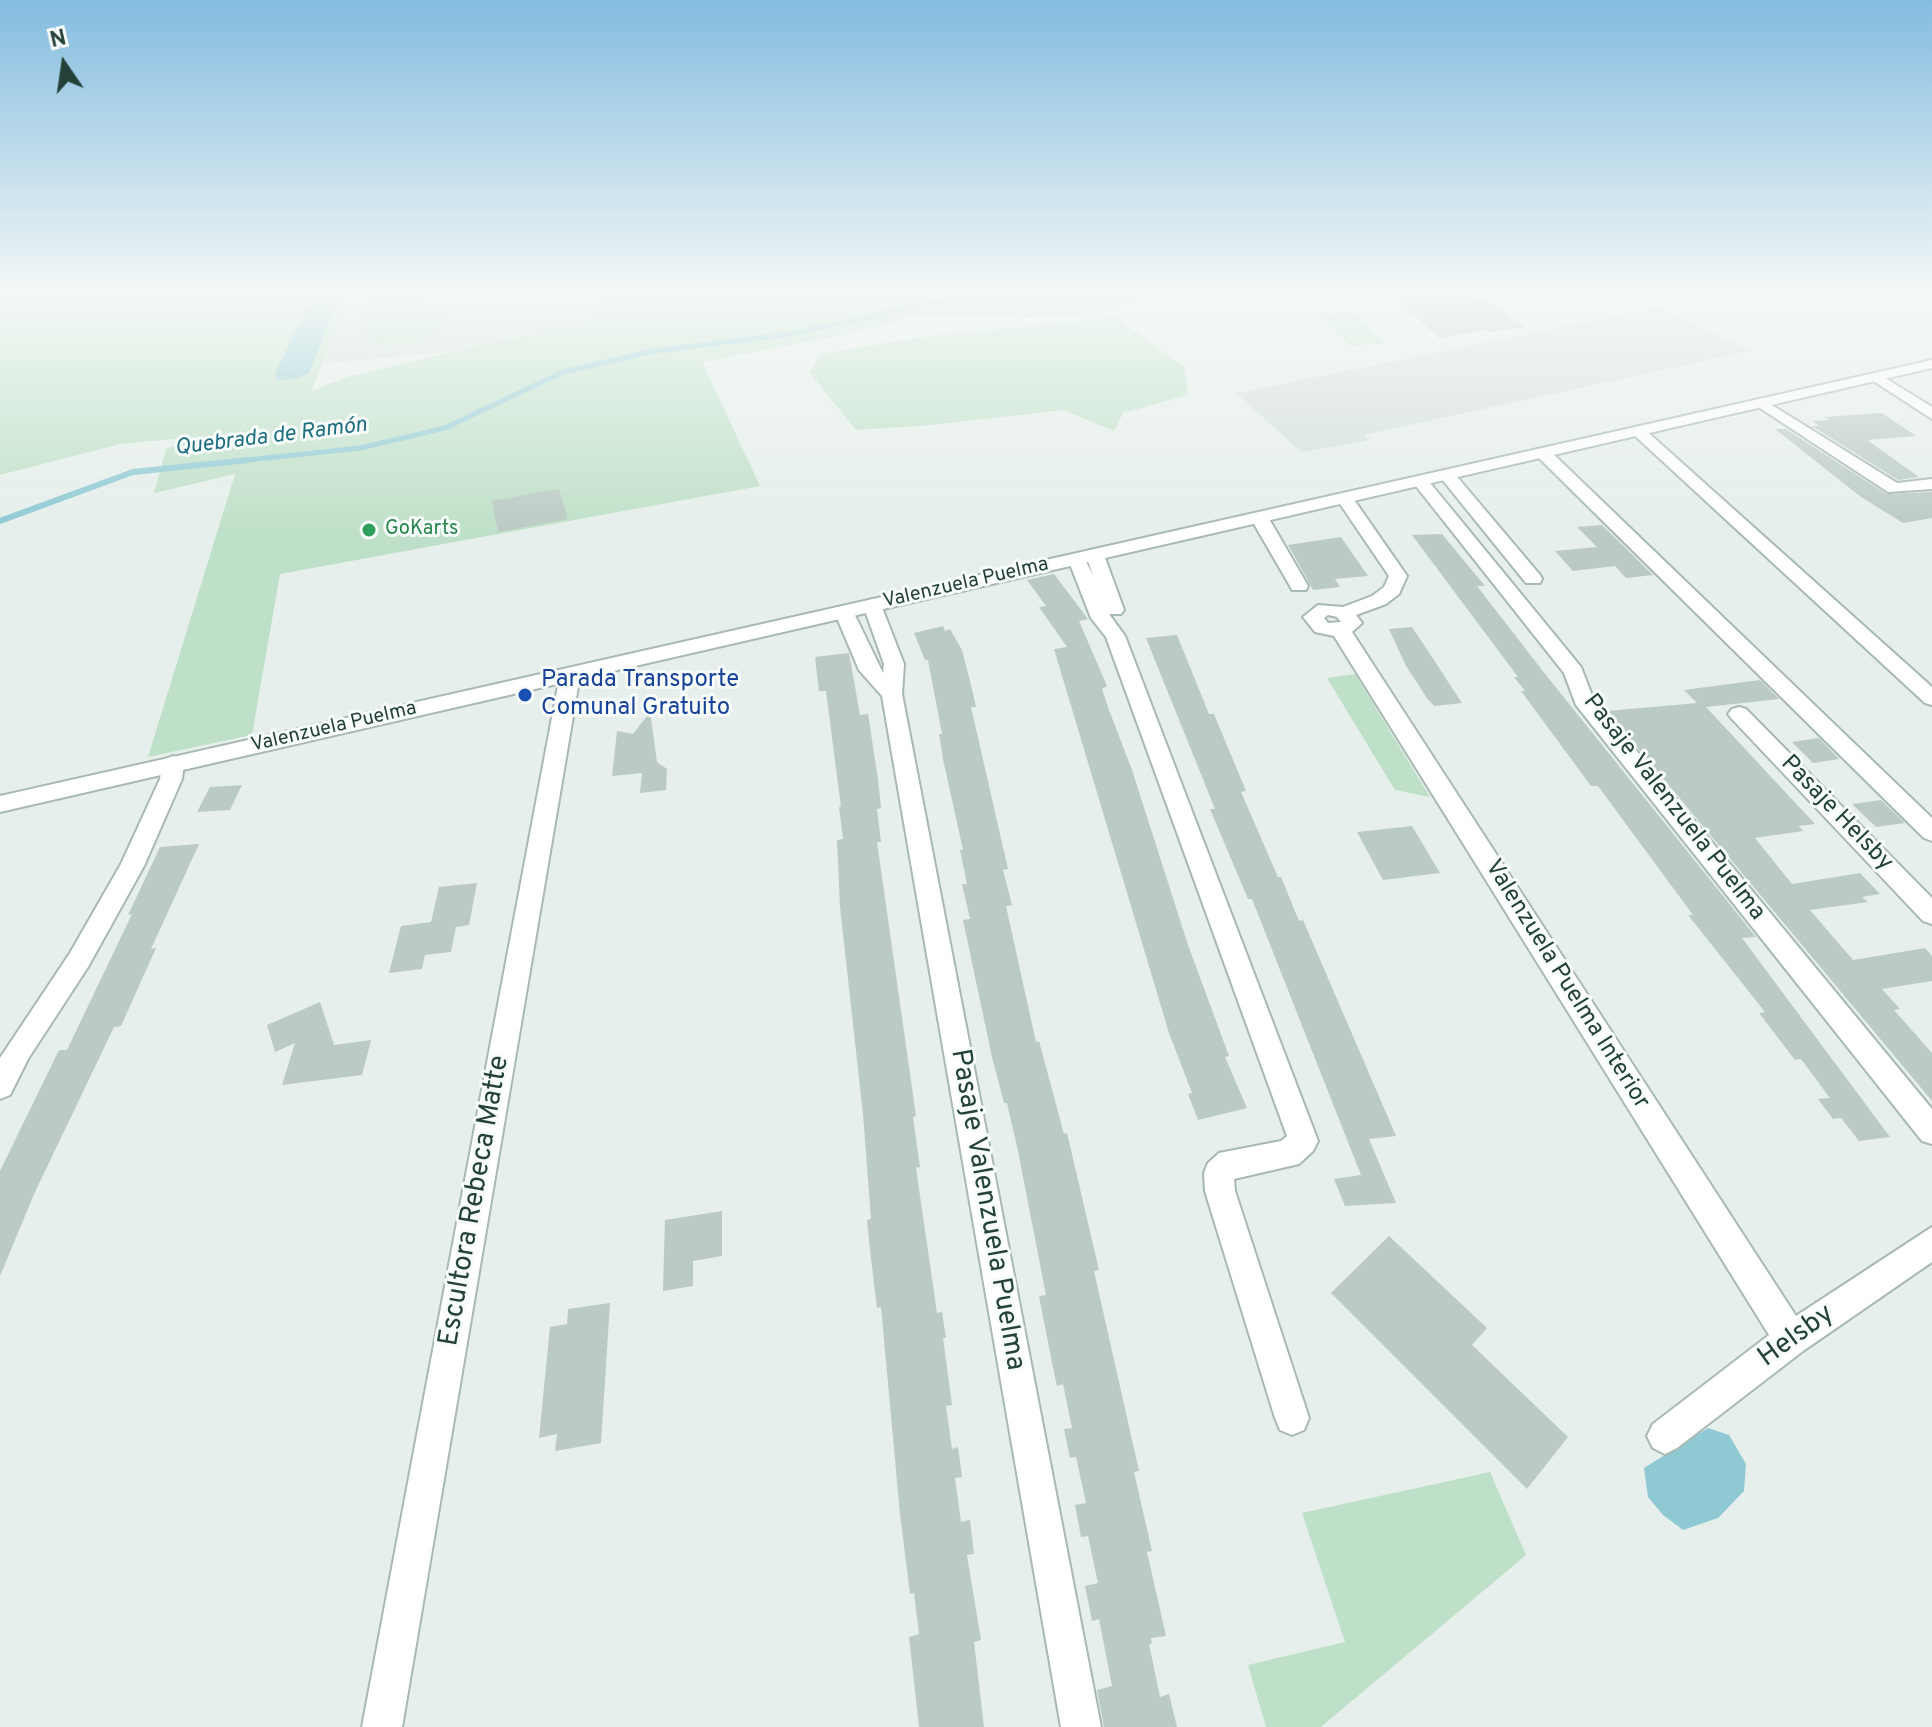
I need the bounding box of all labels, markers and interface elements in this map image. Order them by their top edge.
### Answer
north arrow [24,24,104,104]
text: N [48,25,69,55]
water label: Quebrada de Ramón [174,413,368,463]
place label: GoKarts [385,518,458,542]
marker: GoKarts [360,521,378,539]
street label: Valenzuela Puelma [881,553,1051,615]
place label: Parada Transporte Comunal Gratuito [541,667,739,723]
marker: Parada Transporte Comunal Gratuito [516,686,534,704]
street label: Pasaje Valenzuela Puelma [1576,689,1770,927]
street label: Valenzuela Puelma [249,697,419,759]
street label: Pasaje Helsby [1774,750,1898,878]
street label: Valenzuela Puelma Interior [1477,855,1655,1115]
street label: Pasaje Valenzuela Puelma [941,1047,1031,1373]
street label: Escultora Rebeca Matte [434,1053,518,1349]
street label: Helsby [1753,1298,1841,1376]

